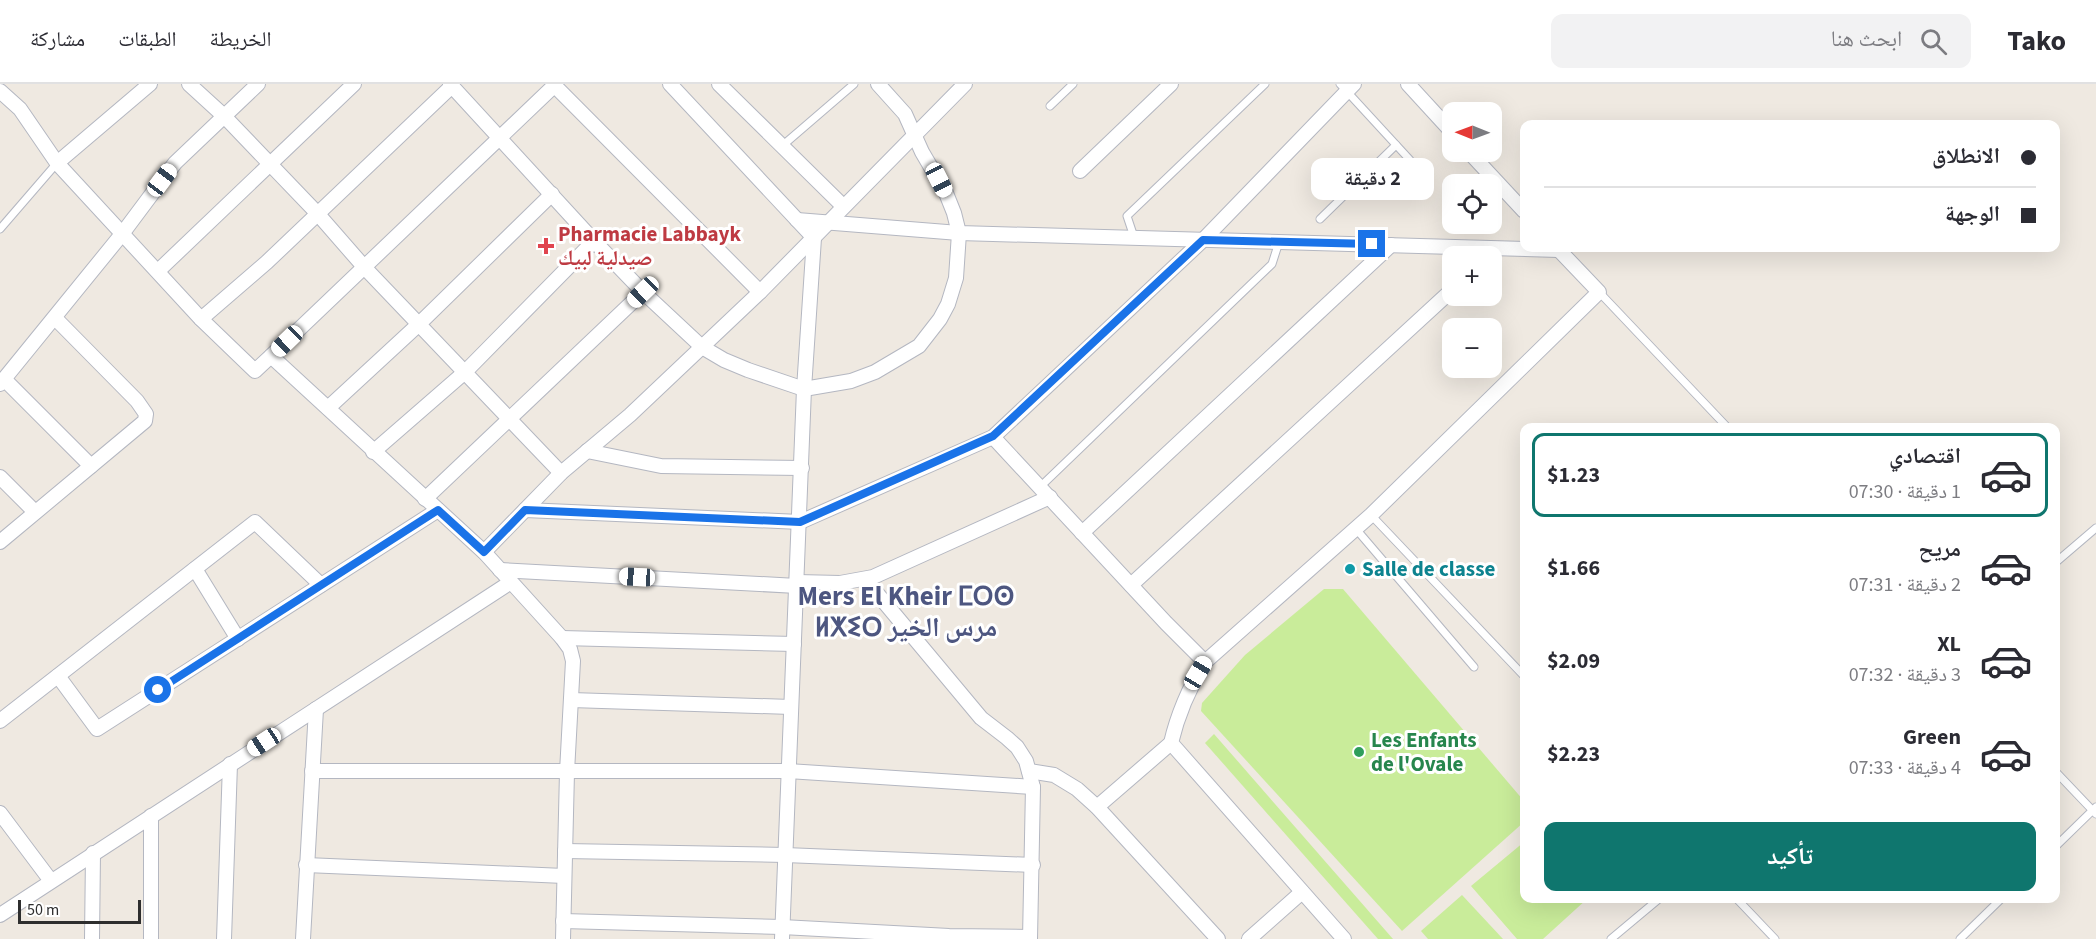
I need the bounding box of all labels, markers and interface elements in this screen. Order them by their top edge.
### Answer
search box [1551,14,1971,68]
text: Tako [2007,21,2066,61]
text: ابحث هنا [1831,23,1902,55]
text: مشاركة [30,24,85,54]
text: الطبقات [118,24,177,54]
text: الخريطة [210,24,271,54]
icon: search [1917,25,1950,58]
north arrow [1442,102,1502,162]
map controls [1442,102,1502,378]
text: الانطلاق [1932,140,2000,172]
callout: 2 دقيقة [1310,157,1434,199]
car [144,160,180,200]
car [923,160,955,200]
text: 2 دقيقة [1344,165,1401,193]
button: locate [1442,174,1502,234]
text: الوجهة [1945,198,2000,230]
place label: Pharmacie Labbayk صيدلية لبيك [558,219,741,273]
route end [1358,230,1385,257]
marker: Pharmacie Labbayk صيدلية لبيك [539,239,553,253]
button: + [1442,246,1502,306]
car [624,273,662,311]
button: − [1442,318,1502,378]
car [268,322,306,360]
text: اقتصادي [1889,440,1961,472]
icon: car [1979,448,2033,502]
text: $1.23 [1547,459,1600,491]
text: 1 دقيقة · 07:30 [1849,478,1961,506]
text: مريح [1918,533,1961,565]
icon: car [1979,541,2033,595]
text: $1.66 [1547,552,1600,584]
place label: Salle de classe [1362,554,1495,584]
marker: Salle de classe [1343,562,1357,576]
car [619,567,655,587]
text: 2 دقيقة · 07:31 [1849,571,1961,599]
district label: Mers El Kheir ⵎⵔⵙ ⵍⵅⵉⵔ مرس الخير [797,577,1015,647]
text: XL [1937,628,1961,660]
icon: car [1979,634,2033,688]
text: $2.09 [1547,645,1600,677]
car [1181,653,1215,693]
text: 3 دقيقة · 07:32 [1849,661,1961,689]
route start [144,676,171,703]
text: Green [1903,721,1961,753]
car [244,725,284,759]
place label: Les Enfants de l'Ovale [1371,725,1476,779]
icon: car [1979,727,2033,781]
text: $2.23 [1547,738,1600,770]
marker: Les Enfants de l'Ovale [1352,745,1366,759]
text: 4 دقيقة · 07:33 [1849,754,1961,782]
button: تأكيد [1544,822,2036,891]
scale bar [18,897,141,924]
text: 50 m [27,899,59,921]

